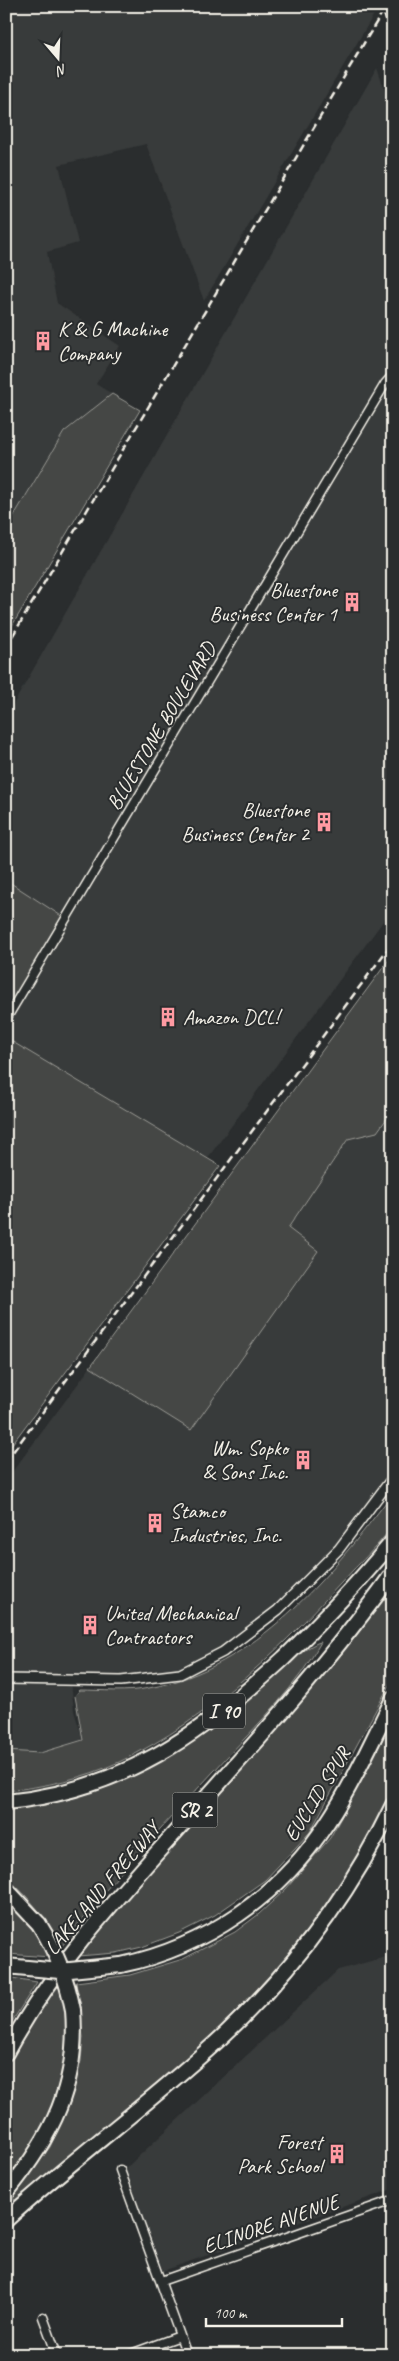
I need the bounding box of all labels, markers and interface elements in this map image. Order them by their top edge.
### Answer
north arrow [32,32,82,82]
text: N [53,60,69,80]
place label: K & G Machine Company [58,316,168,366]
building icon: K & G Machine Company [32,330,54,352]
place label: Bluestone Business Center 1 [209,577,339,627]
building icon: Bluestone Business Center 1 [341,591,363,613]
street label: BLUESTONE BOULEVARD [101,636,222,814]
place label: Bluestone Business Center 2 [181,797,311,847]
building icon: Bluestone Business Center 2 [313,811,335,833]
place label: Amazon DCL! [183,1004,283,1030]
building icon: Amazon DCL! [157,1006,179,1028]
place label: Wm. Sopko & Sons Inc. [203,1435,291,1485]
building icon: Wm. Sopko & Sons Inc. [292,1449,314,1471]
place label: Stamco Industries, Inc. [170,1498,282,1548]
building icon: Stamco Industries, Inc. [144,1512,166,1534]
place label: United Mechanical Contractors [105,1600,240,1650]
building icon: United Mechanical Contractors [79,1614,101,1636]
road number: I 90 [203,1694,245,1728]
street label: EUCLID SPUR [278,1741,357,1846]
road number: SR 2 [172,1792,218,1828]
street label: LAKELAND FREEWAY [39,1813,168,1960]
place label: Forest Park School [237,2129,325,2179]
building icon: Forest Park School [326,2143,348,2165]
street label: ELINORE AVENUE [200,2188,345,2259]
scale bar [206,2296,343,2328]
text: 100 m [214,2304,248,2323]

